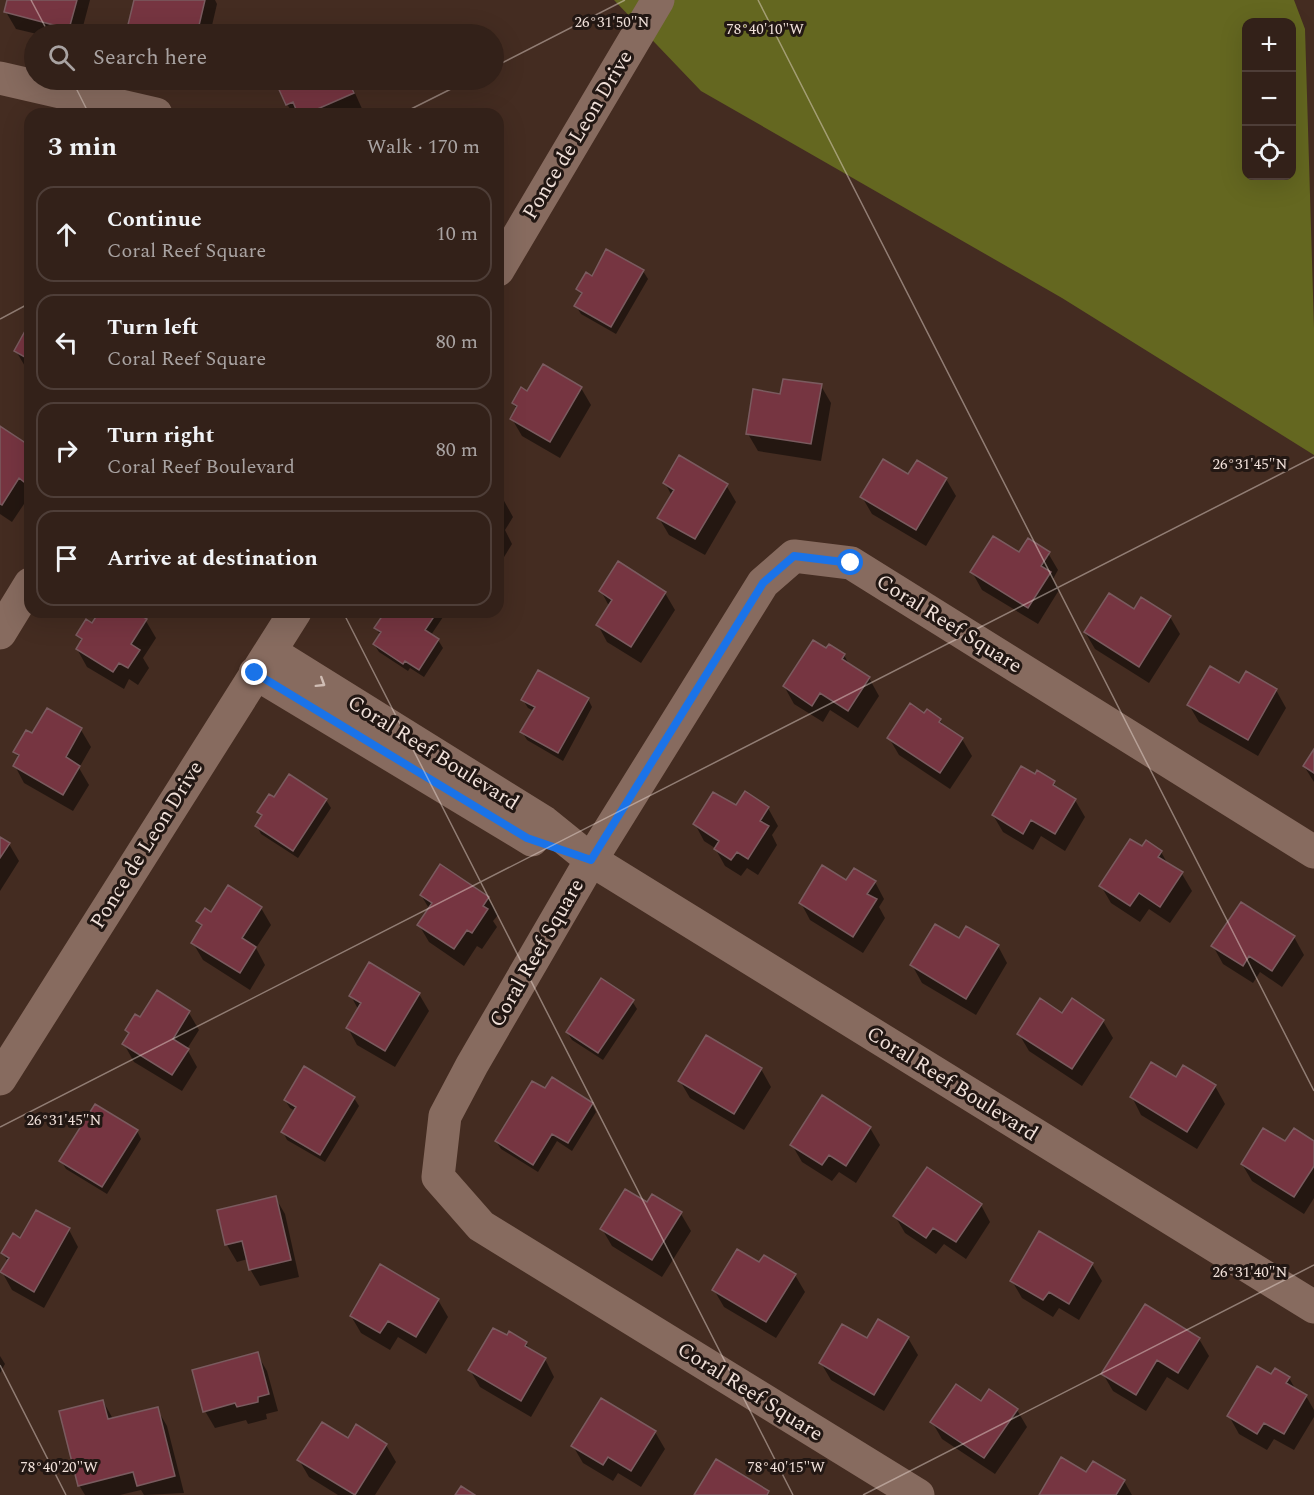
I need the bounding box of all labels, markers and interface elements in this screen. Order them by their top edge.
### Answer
text: 26°31'50"N [575,11,650,34]
text: 78°40'10"W [726,18,804,41]
map controls [1242,18,1296,180]
button: + [1242,18,1296,72]
search box [24,24,504,90]
icon: search [45,41,78,74]
text: Search here [93,41,207,74]
street label: Ponce de Leon Drive [515,44,641,226]
button: − [1242,72,1296,126]
button: locate [1242,126,1296,180]
text: 3 min [48,127,117,167]
text: Walk · 170 m [367,132,480,162]
text: Continue [107,203,202,236]
icon: ahead [50,218,83,251]
text: 10 m [436,219,478,249]
text: Coral Reef Square [107,236,266,266]
text: Turn left [107,311,199,344]
icon: left [50,326,83,359]
text: 80 m [436,327,478,357]
text: Coral Reef Square [107,344,266,374]
text: Turn right [107,419,214,452]
icon: right [50,434,83,467]
text: 80 m [436,435,478,465]
text: Coral Reef Boulevard [107,452,295,482]
text: 26°31'45"N [1213,453,1288,476]
icon: arrive [50,542,83,575]
text: Arrive at destination [107,542,318,575]
route start [837,549,863,575]
street label: Coral Reef Square [870,566,1028,682]
route end [241,659,267,685]
one-way arrow [314,676,325,687]
street label: Coral Reef Boulevard [341,687,525,819]
street label: Ponce de Leon Drive [82,755,212,935]
street label: Coral Reef Square [481,873,593,1033]
street label: Coral Reef Boulevard [860,1018,1044,1150]
text: 26°31'45"N [27,1109,102,1132]
text: 26°31'40"N [1213,1261,1288,1284]
street label: Coral Reef Square [671,1334,829,1450]
text: 78°40'20"W [20,1456,98,1479]
text: 78°40'15"W [747,1456,825,1479]

